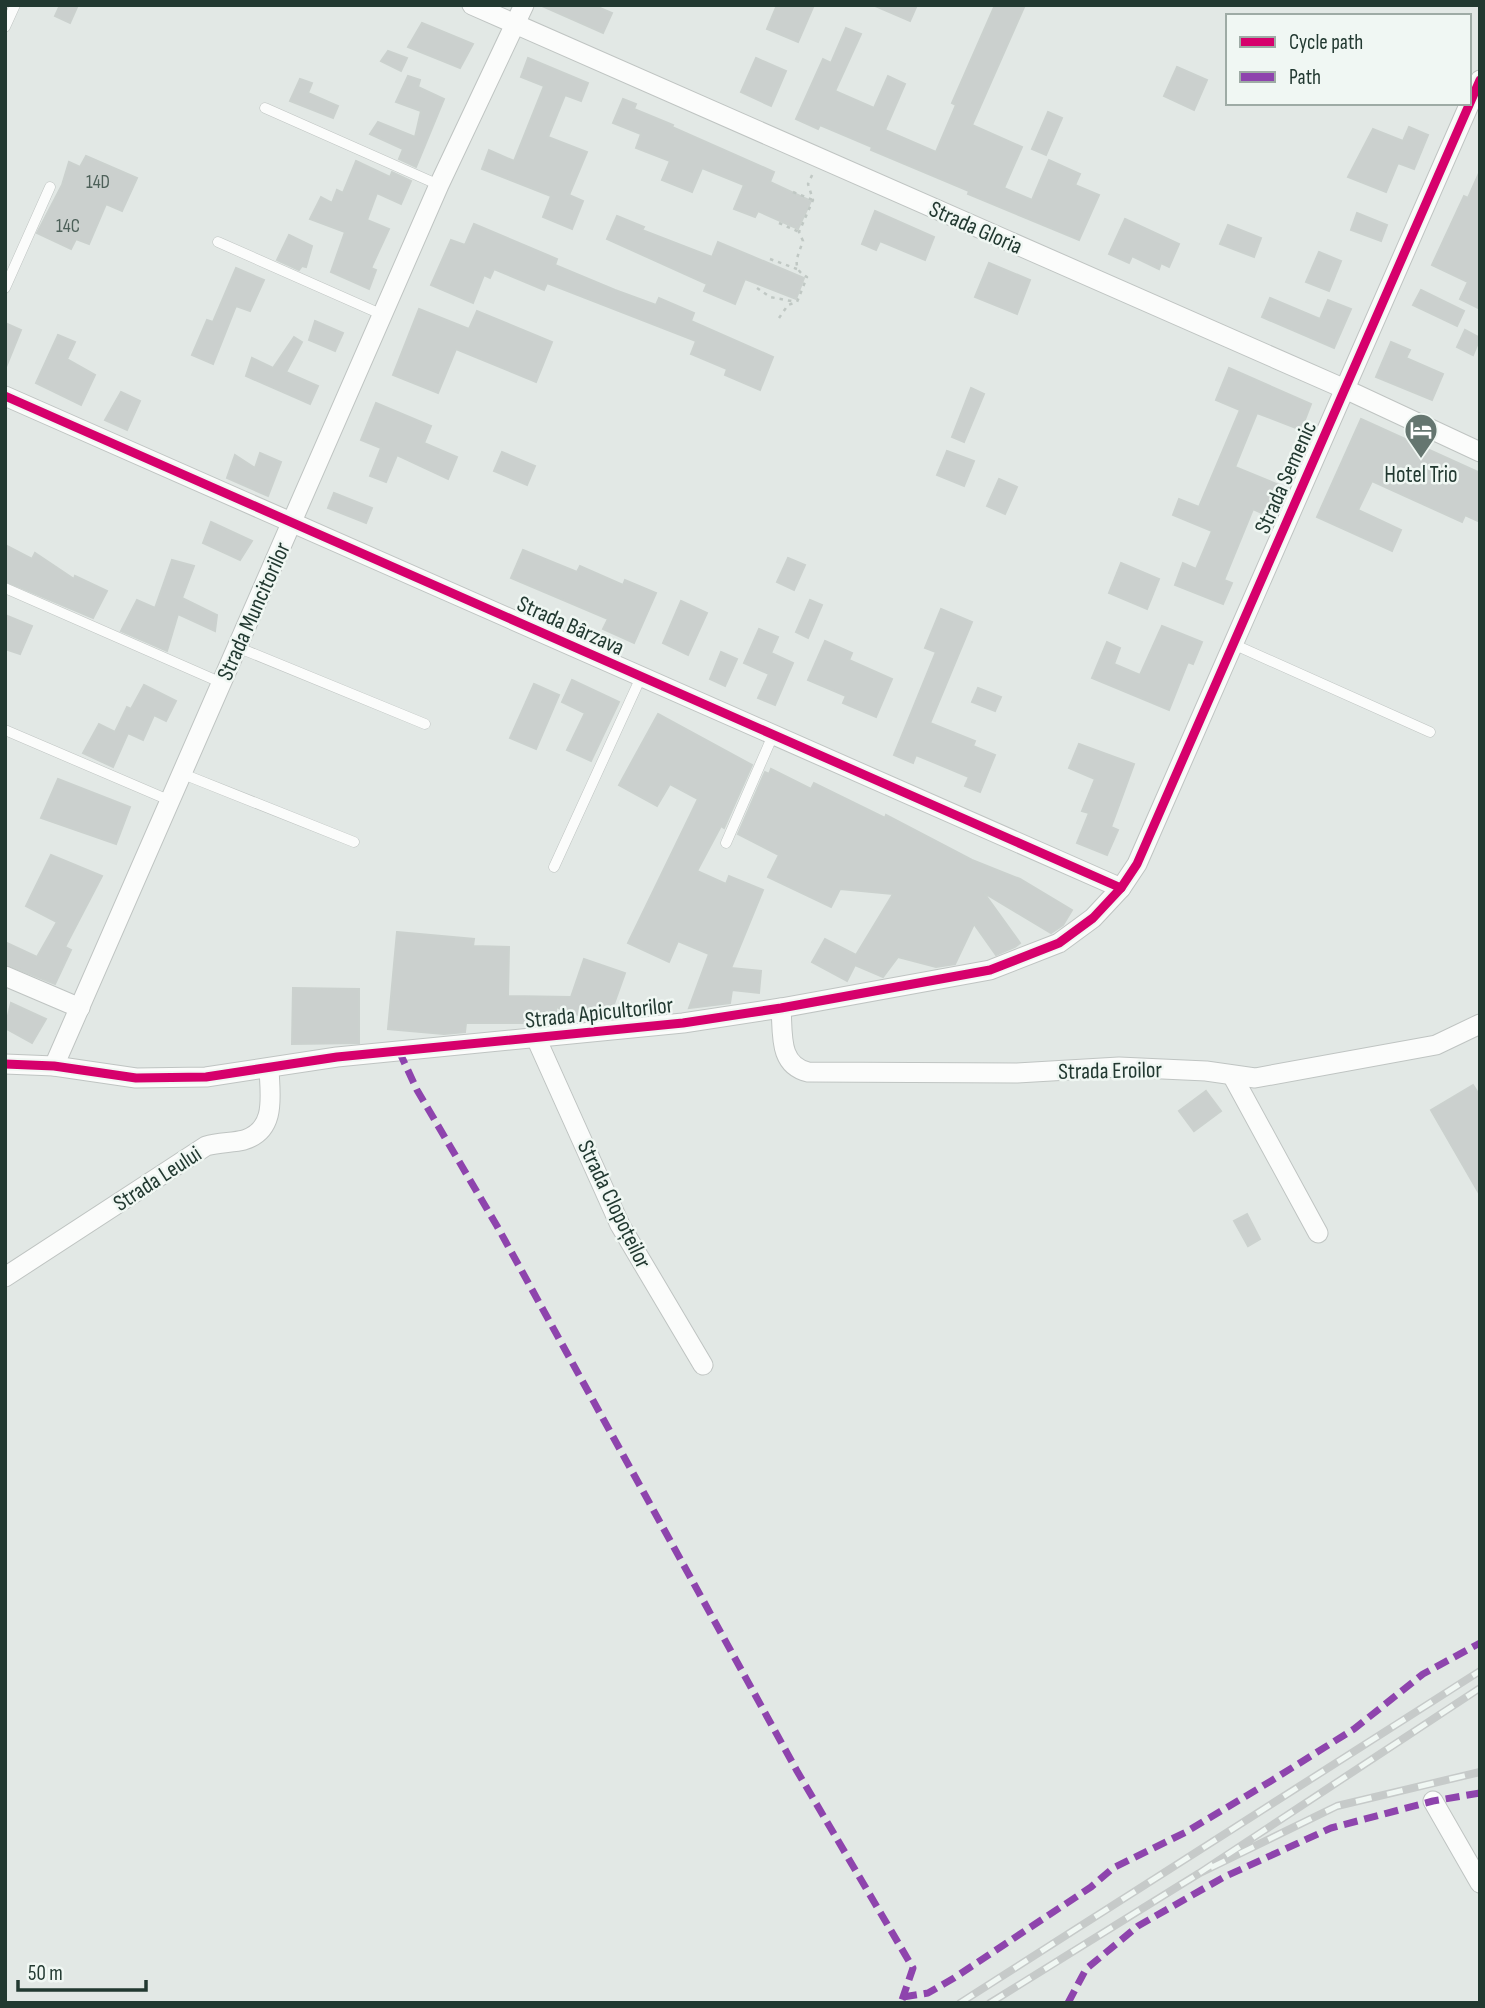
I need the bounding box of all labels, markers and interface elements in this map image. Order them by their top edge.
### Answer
legend [1226,14,1471,105]
text: Cycle path [1289,30,1363,55]
text: Path [1289,65,1321,90]
house number: 14D [86,171,110,194]
street label: Strada Gloria [925,195,1027,261]
house number: 14C [56,215,80,238]
hotel icon: Hotel Trio [1402,411,1440,460]
street label: Strada Semenic [1249,417,1323,538]
place label: Hotel Trio [1384,461,1458,489]
street label: Strada Muncitorilor [211,538,297,685]
street label: Strada Bârzava [513,590,628,662]
street label: Strada Apicultorilor [524,991,675,1035]
street label: Strada Eroilor [1058,1056,1163,1086]
street label: Strada Clopoțeilor [571,1136,657,1273]
street label: Strada Leului [108,1140,207,1218]
scale bar [18,1948,145,1992]
text: 50 m [28,1961,63,1986]

